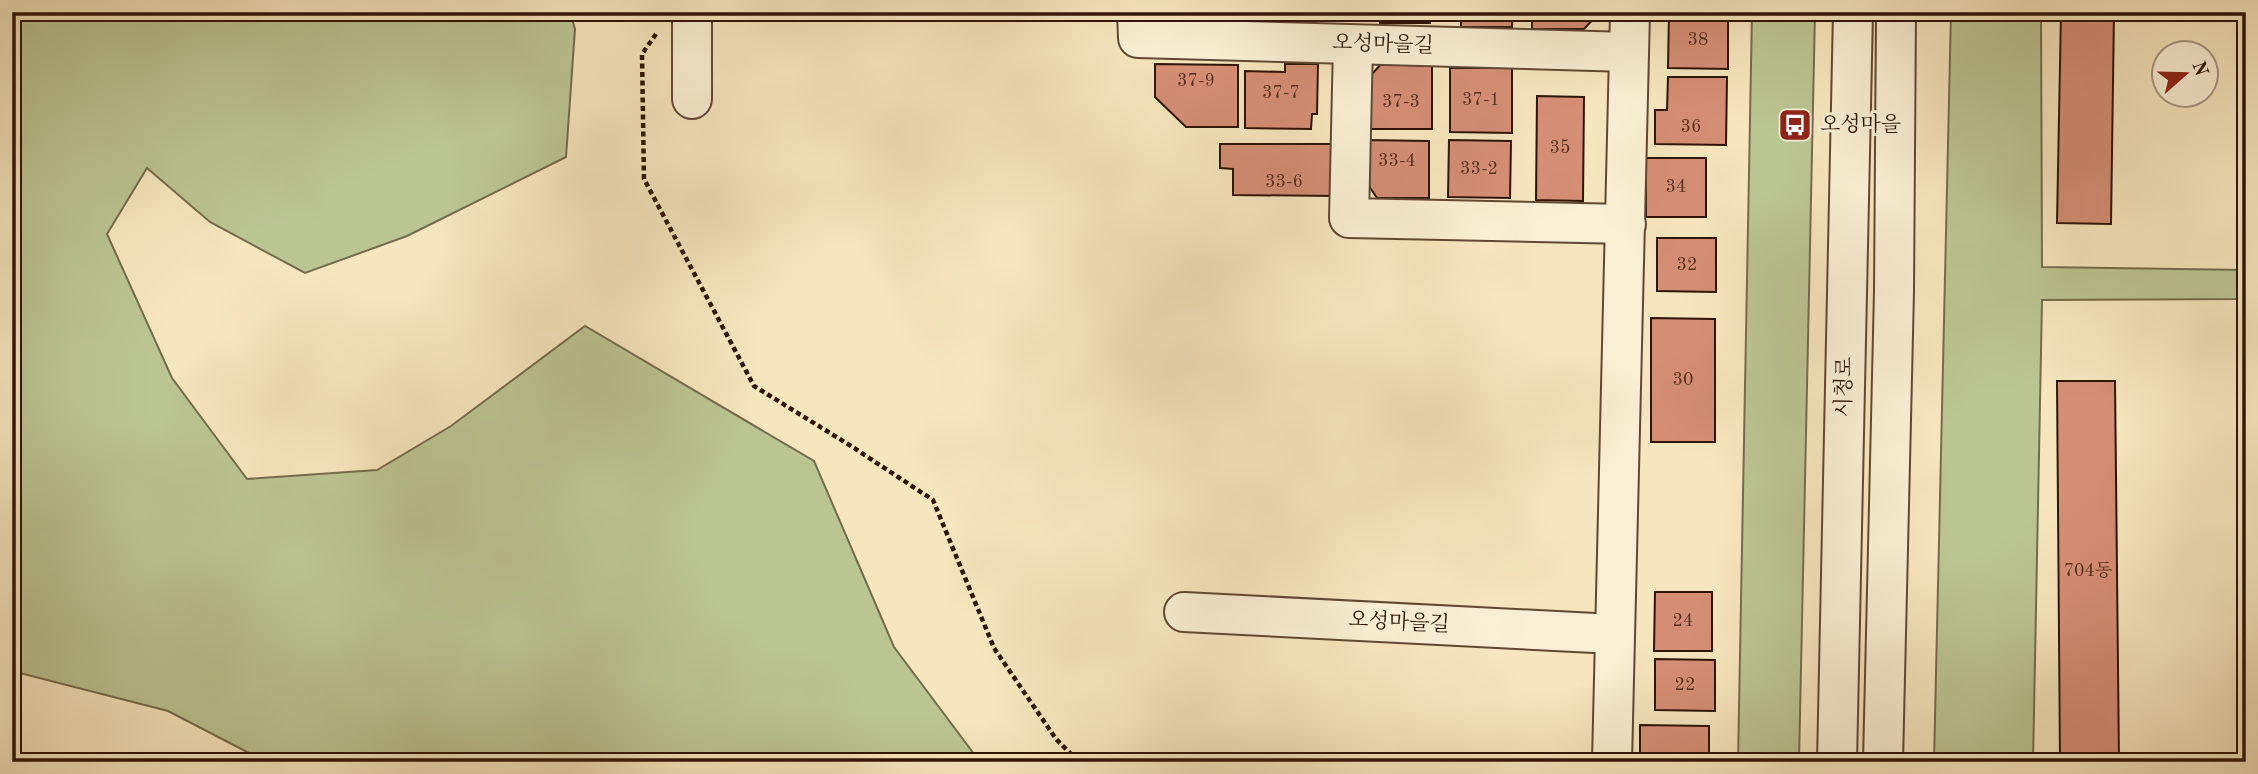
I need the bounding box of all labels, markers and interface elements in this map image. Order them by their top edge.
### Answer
street label: 오성마을길 [1332,31,1434,57]
house number: 38 [1688,31,1708,49]
north arrow [2150,38,2220,108]
text: N [2187,59,2210,80]
house number: 37-9 [1177,72,1215,90]
house number: 37-7 [1262,84,1300,102]
house number: 37-1 [1462,91,1500,109]
house number: 37-3 [1382,93,1420,111]
bus stop icon: 오성마을 [1776,106,1814,144]
place label: 오성마을 [1820,113,1901,136]
house number: 36 [1681,118,1701,136]
house number: 35 [1550,139,1570,157]
house number: 33-4 [1378,152,1416,170]
house number: 33-2 [1460,160,1498,178]
house number: 33-6 [1265,173,1303,191]
house number: 34 [1666,178,1686,196]
house number: 32 [1677,256,1697,274]
street label: 시청로 [1832,356,1856,418]
house number: 30 [1673,371,1693,389]
house number: 704동 [2064,561,2112,580]
street label: 오성마을길 [1348,608,1450,636]
house number: 24 [1673,612,1693,630]
house number: 22 [1675,676,1695,694]

